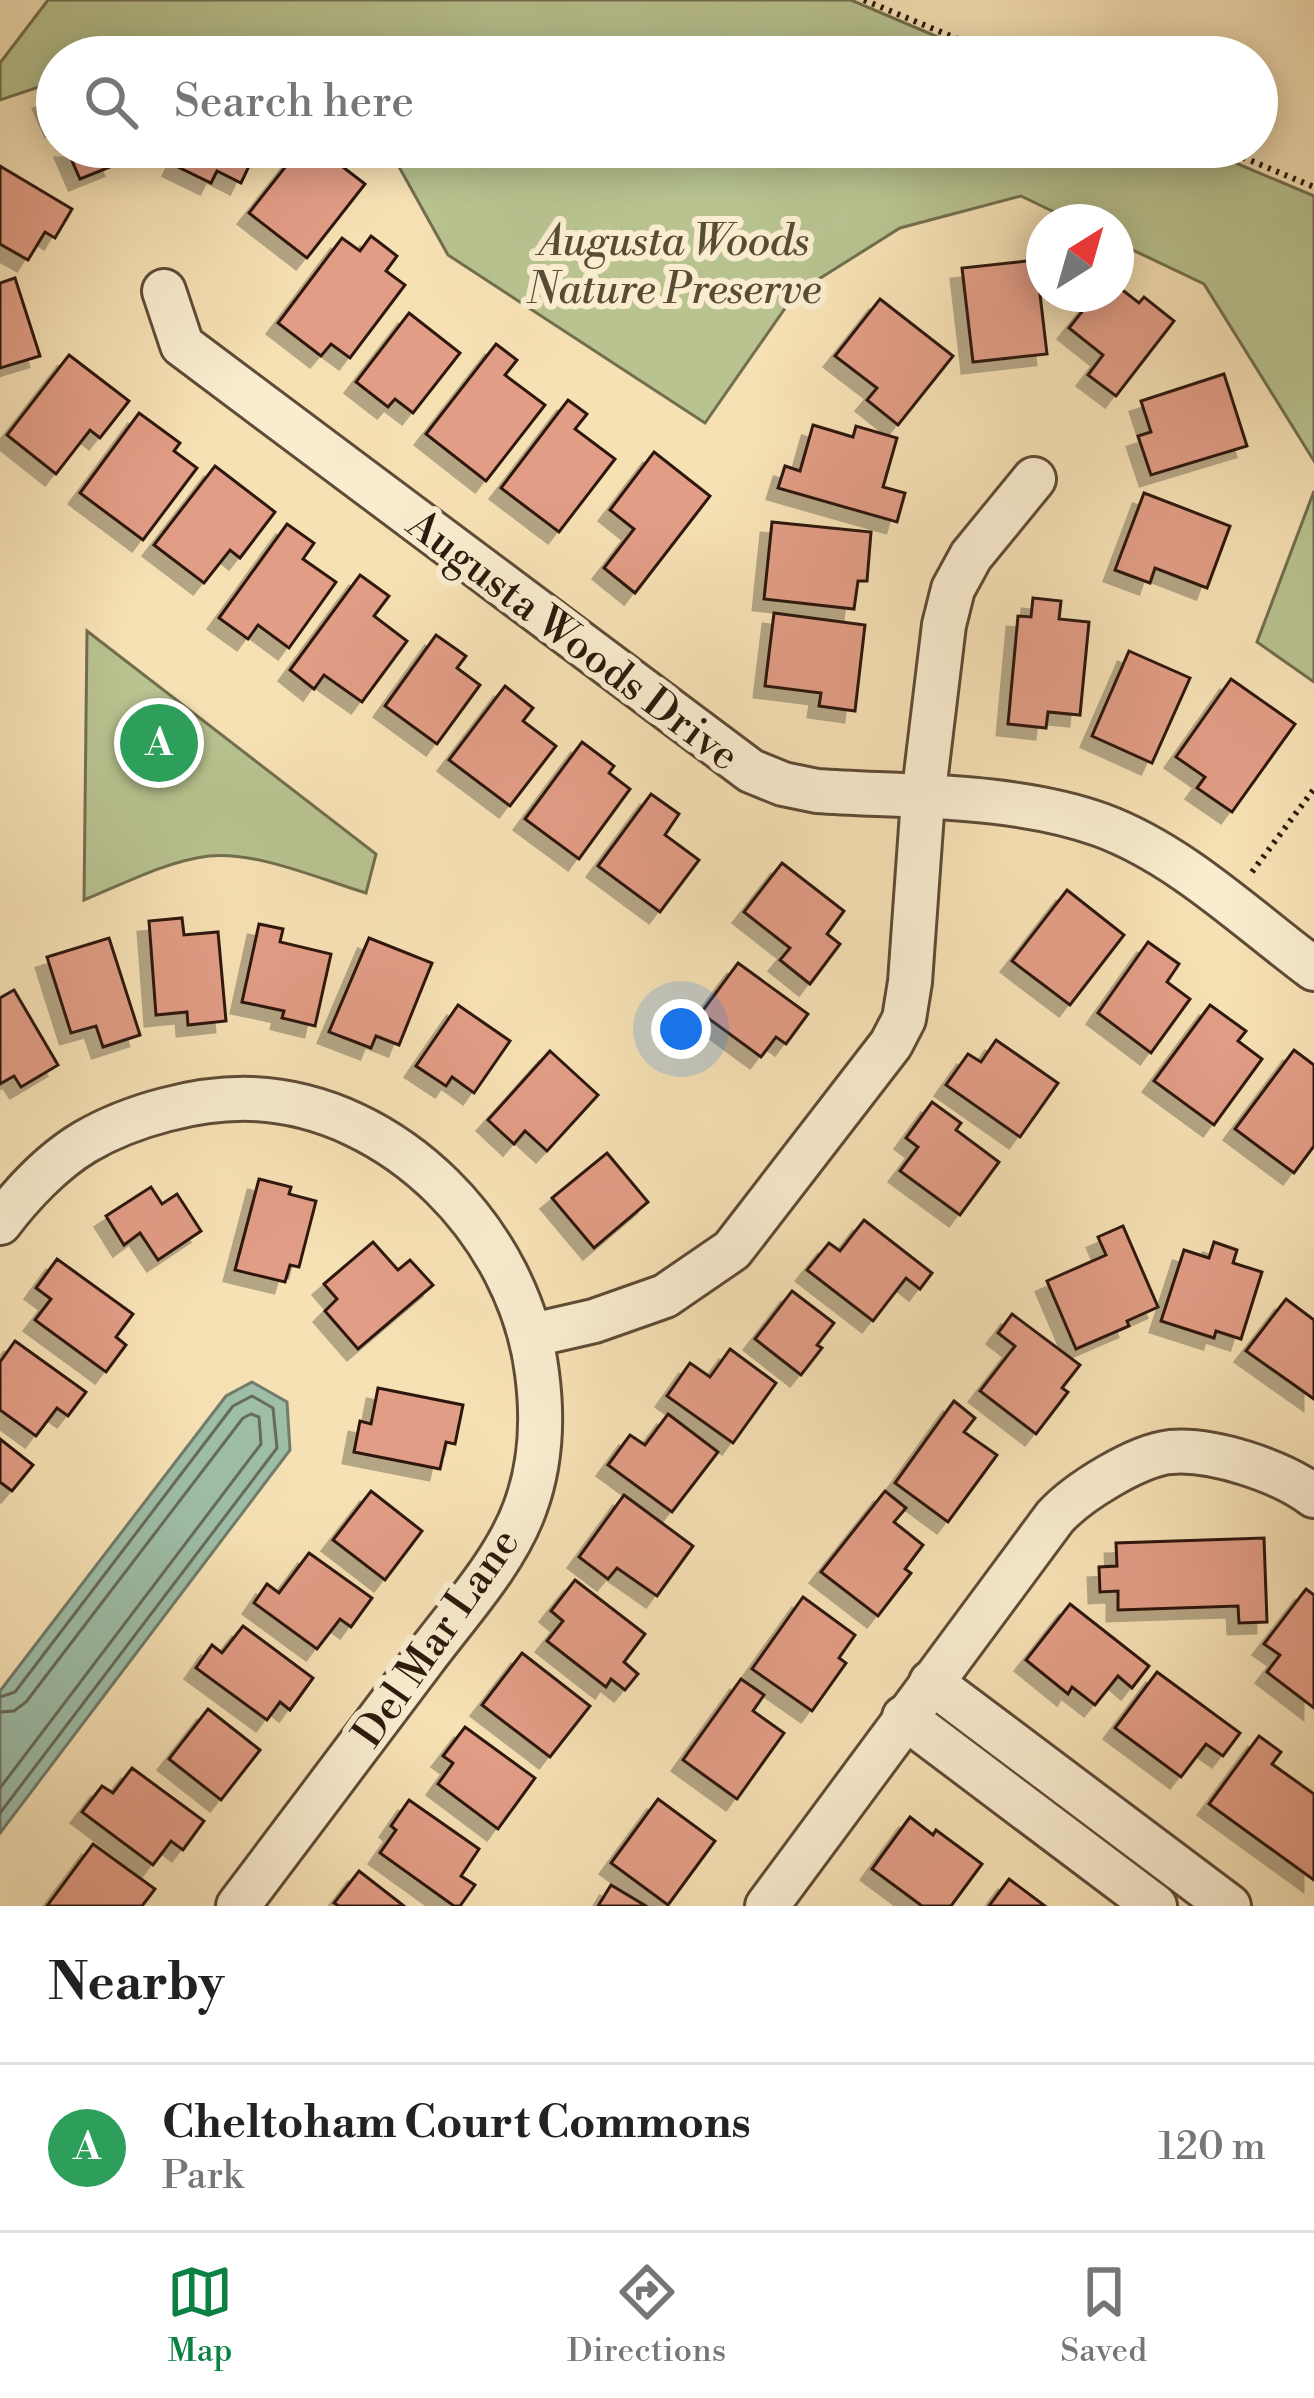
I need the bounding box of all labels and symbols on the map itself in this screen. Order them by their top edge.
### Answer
north arrow [1026,204,1134,312]
park label: Augusta Woods Nature Preserve [526,216,822,317]
street label: Augusta Woods Drive [394,498,749,784]
pin: A [120,698,198,788]
your location [651,999,711,1059]
street label: Del Mar Lane [342,1519,532,1758]

